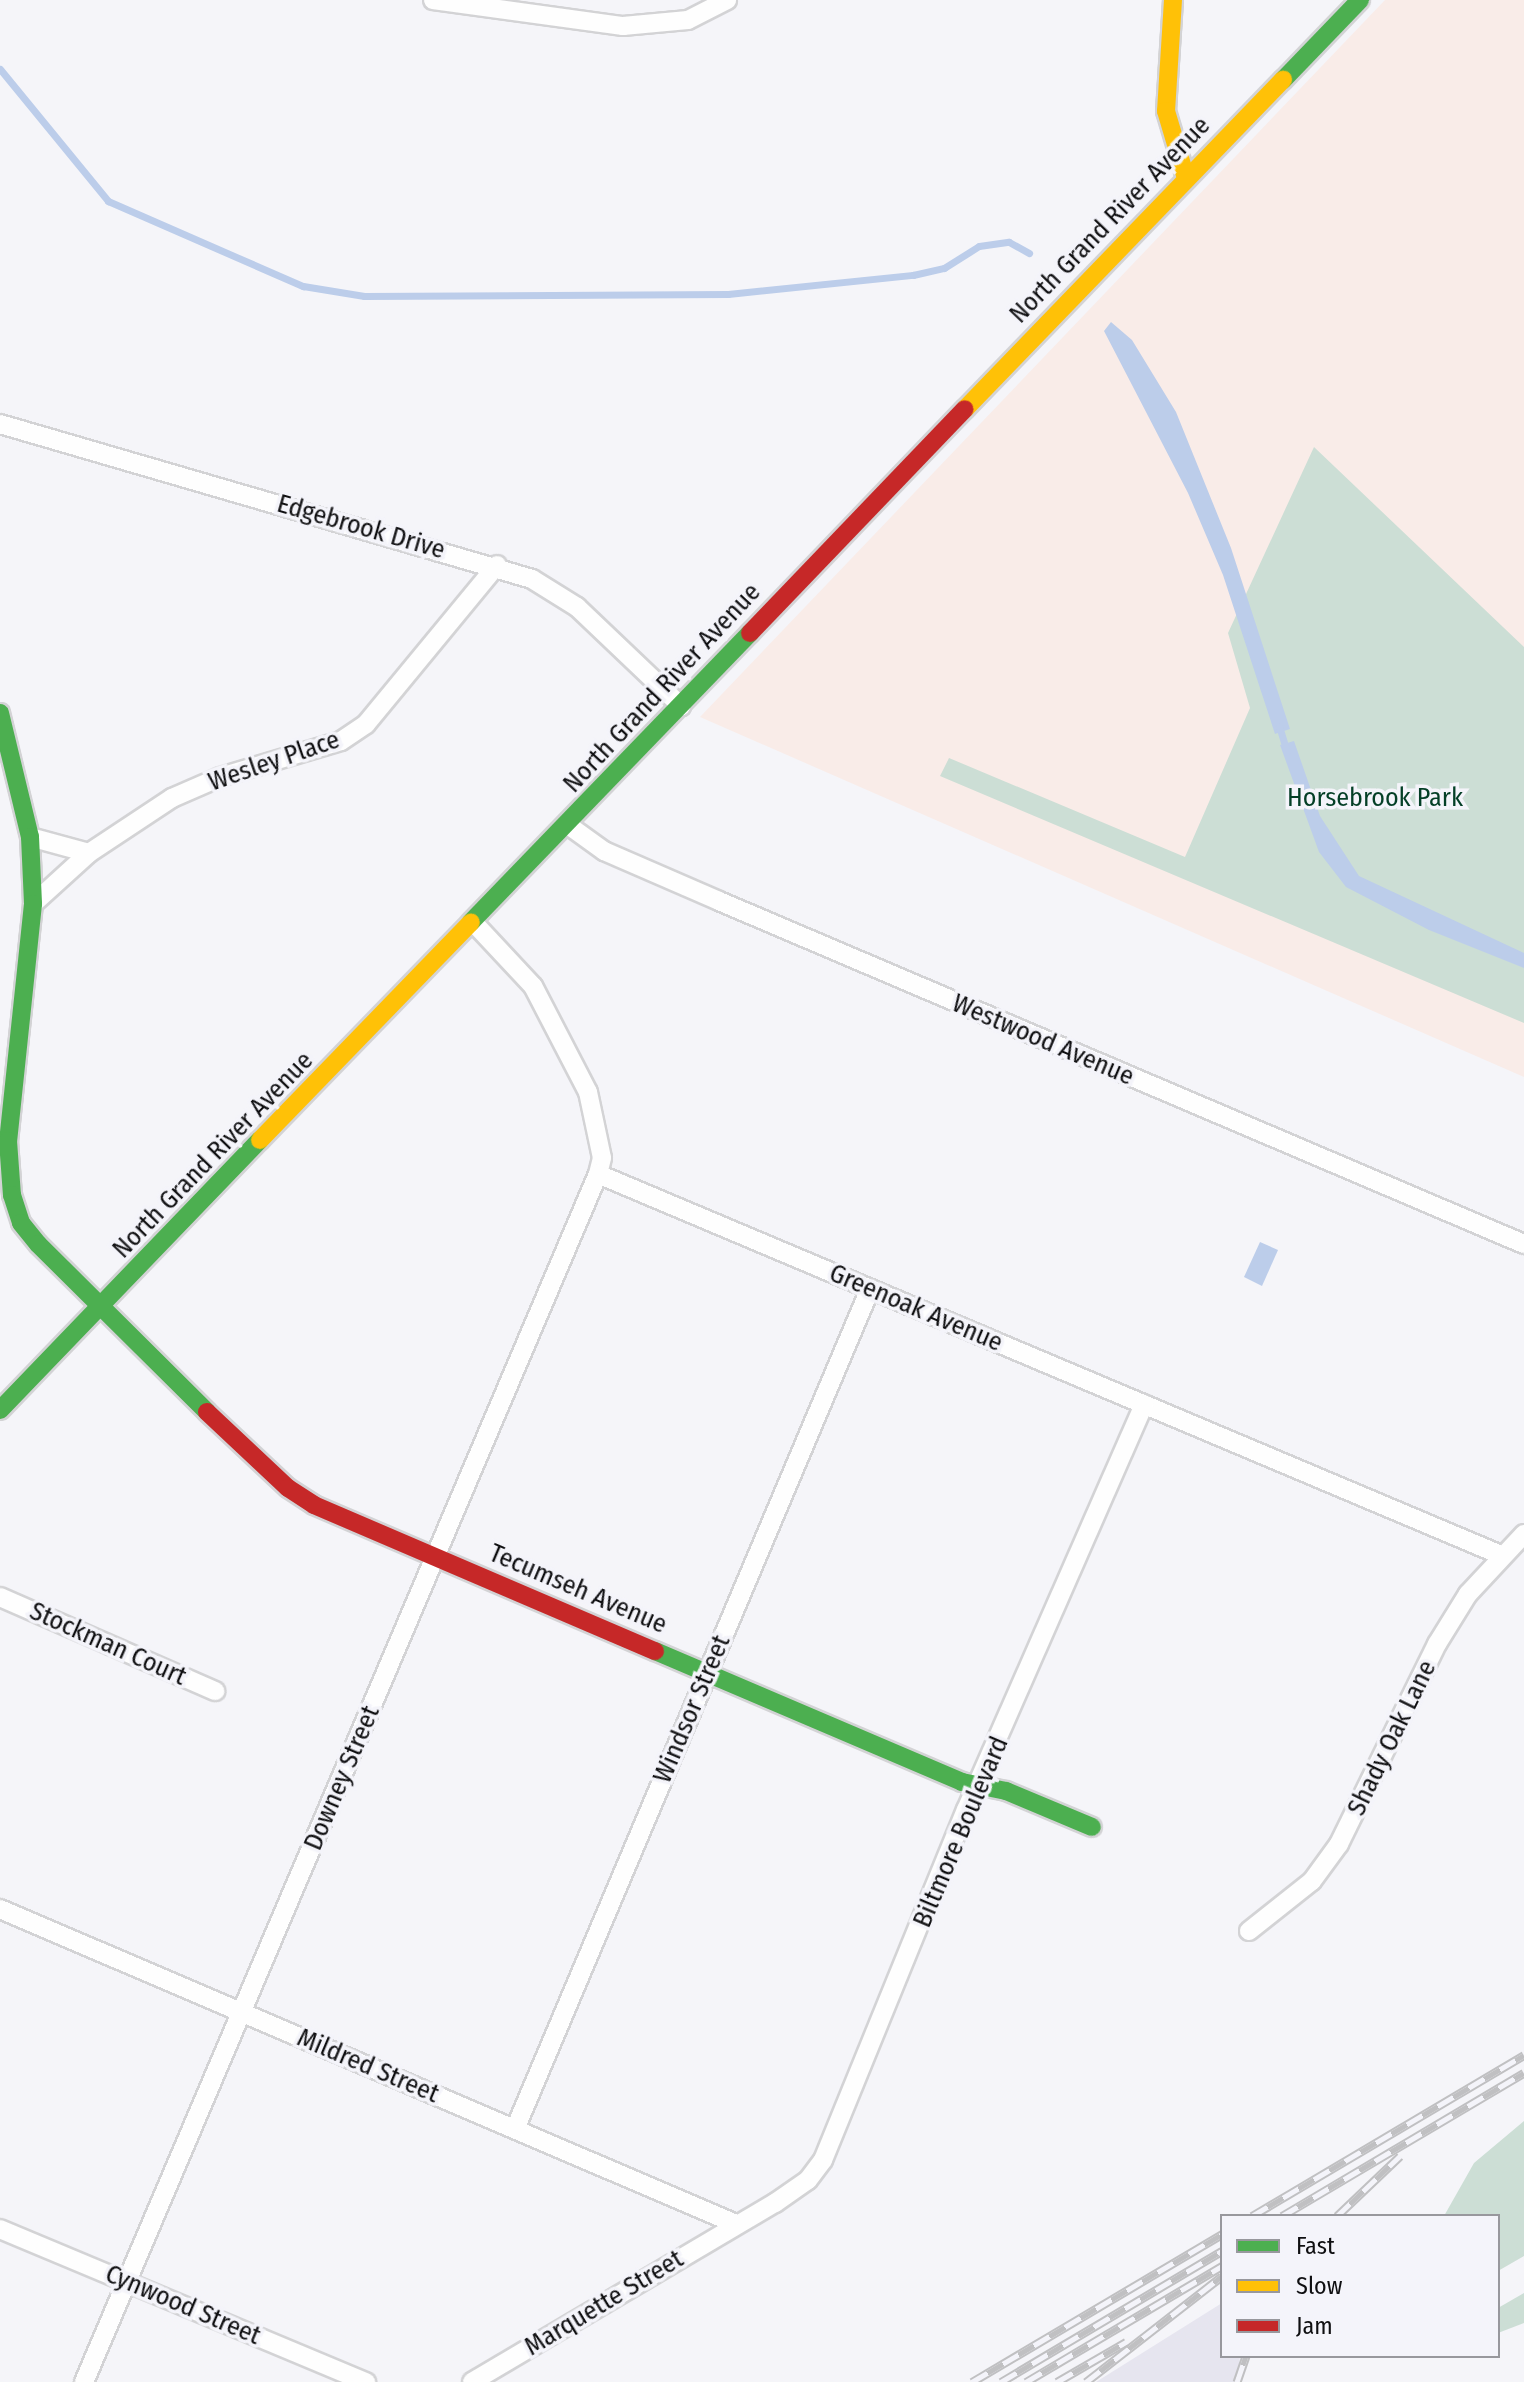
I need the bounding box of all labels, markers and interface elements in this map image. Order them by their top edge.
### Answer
street label: North Grand River Avenue [1003,110,1217,330]
street label: Edgebrook Drive [274,488,448,566]
street label: North Grand River Avenue [557,577,767,799]
street label: Wesley Place [204,724,344,798]
park label: Horsebrook Park [1287,782,1463,814]
street label: Westwood Avenue [948,988,1138,1092]
street label: North Grand River Avenue [106,1045,320,1265]
street label: Greenoak Avenue [825,1257,1007,1359]
street label: Tecumseh Avenue [485,1538,671,1640]
street label: Stockman Court [25,1596,191,1692]
street label: Windsor Street [647,1630,737,1788]
street label: Shady Oak Lane [1341,1655,1443,1821]
street label: Downey Street [298,1701,386,1855]
street label: Biltmore Boulevard [907,1732,1015,1932]
street label: Mildred Street [292,2022,444,2110]
legend [1220,2214,1500,2358]
text: Fast [1296,2232,1335,2260]
street label: Marquette Street [519,2243,689,2363]
street label: Cynwood Street [101,2258,265,2352]
text: Slow [1296,2272,1342,2300]
text: Jam [1296,2312,1333,2340]

